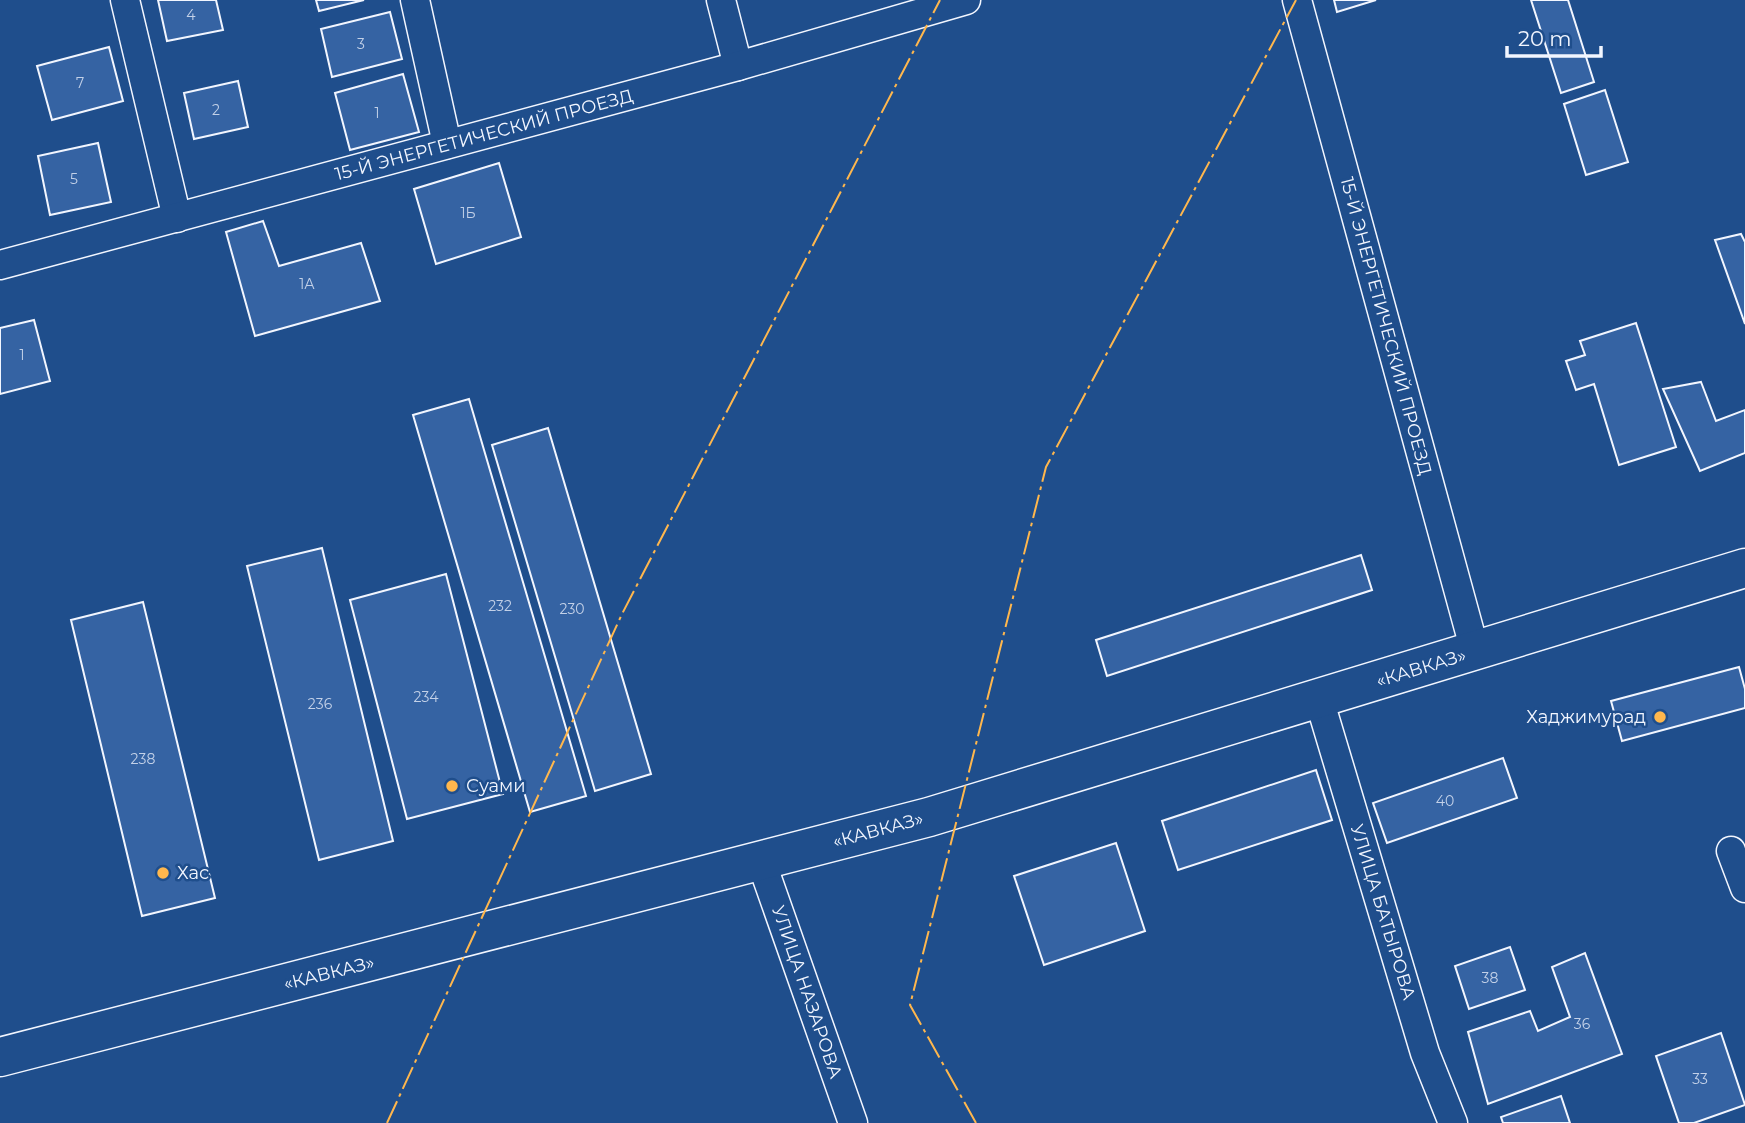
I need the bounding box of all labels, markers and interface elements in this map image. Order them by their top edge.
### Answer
house number: 4 [186,6,196,24]
scale bar [1507,14,1602,58]
text: 20 m [1518,26,1572,51]
house number: 3 [357,35,365,53]
house number: 7 [76,74,84,92]
street label: 15-Й ЭНЕРГЕТИЧЕСКИЙ ПРОЕЗД [333,85,635,185]
house number: 2 [212,101,220,119]
house number: 1 [374,104,380,122]
house number: 5 [70,170,78,188]
street label: 15-Й ЭНЕРГЕТИЧЕСКИЙ ПРОЕЗД [1336,175,1436,477]
house number: 1Б [460,204,476,222]
house number: 1А [299,275,315,293]
house number: 1 [19,346,25,364]
house number: 232 [488,597,512,615]
house number: 230 [559,600,585,618]
street label: «КАВКАЗ» [1373,644,1469,692]
house number: 234 [413,688,439,706]
house number: 236 [308,695,333,713]
place label: Хаджимурад [1526,706,1646,728]
marker: Хаджимурад [1652,709,1668,725]
house number: 238 [131,750,155,768]
place label: Суами [466,775,526,797]
marker: Суами [444,778,460,794]
house number: 40 [1436,792,1454,810]
street label: «КАВКАЗ» [830,807,926,853]
street label: УЛИЦА БАТЫРОВА [1346,821,1420,1003]
place label: Хас [177,862,209,884]
marker: Хас [155,865,171,881]
street label: УЛИЦА НАЗАРОВА [767,903,847,1082]
street label: «КАВКАЗ» [281,951,377,995]
house number: 38 [1482,969,1498,987]
house number: 36 [1574,1015,1591,1033]
house number: 33 [1692,1070,1708,1088]

